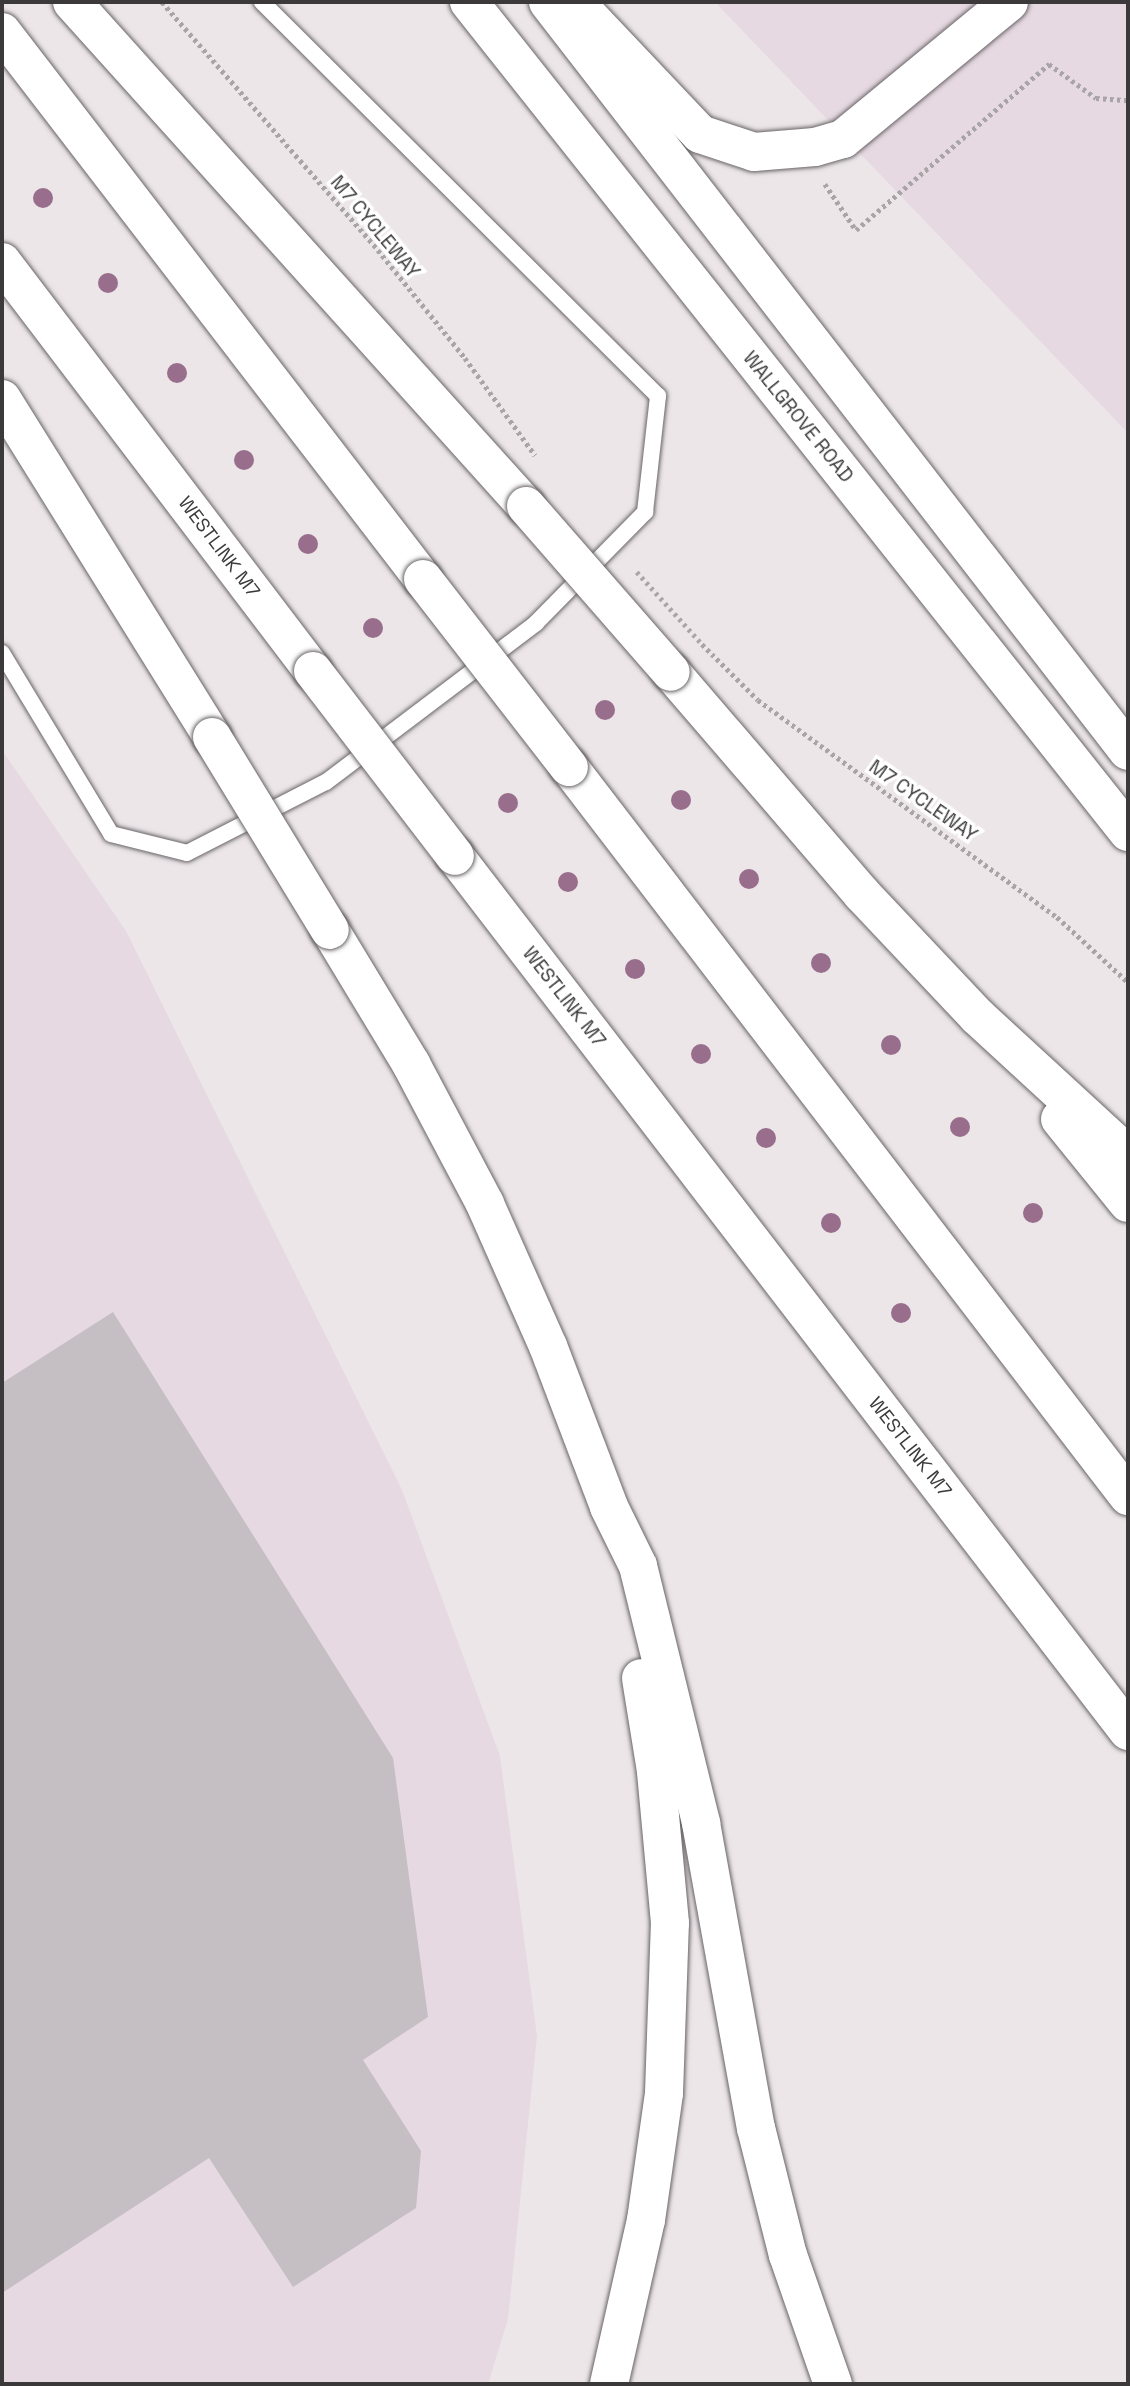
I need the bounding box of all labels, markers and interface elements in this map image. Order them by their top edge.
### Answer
street label: M7 CYCLEWAY [326,171,424,283]
street label: WALLGROVE ROAD [738,347,858,487]
street label: WESTLINK M7 [174,492,264,602]
street label: M7 CYCLEWAY [865,755,981,847]
street label: WESTLINK M7 [518,942,610,1052]
street label: WESTLINK M7 [864,1392,956,1502]

